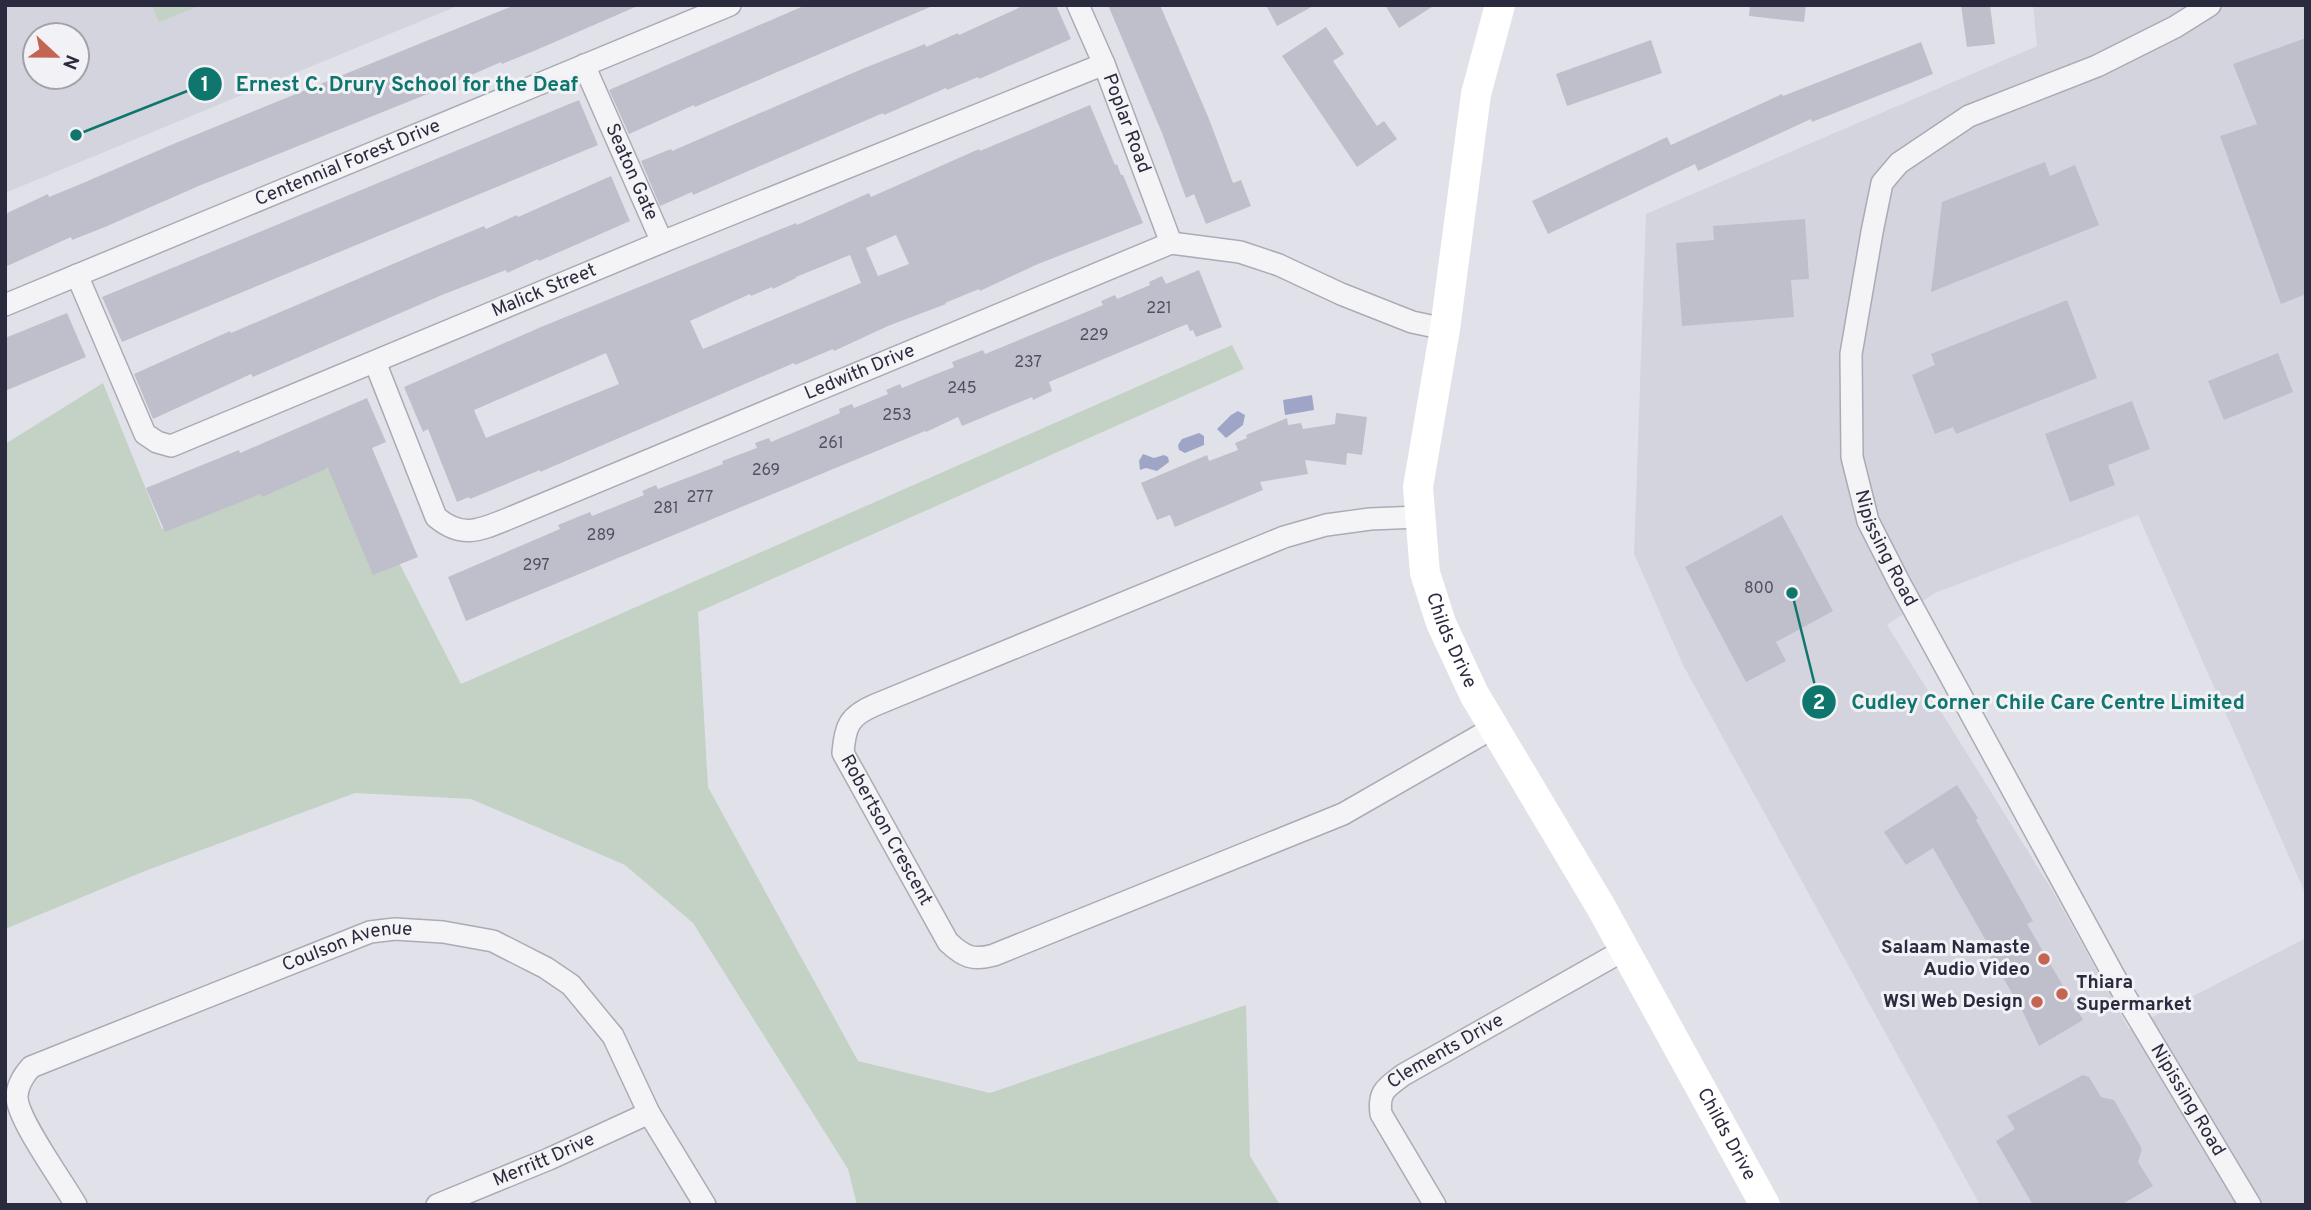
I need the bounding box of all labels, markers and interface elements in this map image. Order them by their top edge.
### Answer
north arrow [21,21,91,91]
text: N [56,51,84,72]
callout: Ernest C. Drury School for the Deaf [187,63,593,105]
street label: Poplar Road [1097,70,1156,177]
text: 1 [201,72,209,99]
text: Ernest C. Drury School for the Deaf [236,72,579,99]
street label: Centennial Forest Drive [251,114,444,212]
street label: Seaton Gate [599,120,663,224]
street label: Malick Street [488,259,600,323]
house number: 221 [1146,299,1172,319]
house number: 229 [1079,326,1109,346]
street label: Ledwith Drive [801,339,919,406]
house number: 237 [1014,353,1042,373]
house number: 245 [947,379,977,399]
house number: 253 [882,406,912,426]
house number: 261 [818,434,844,454]
house number: 269 [752,461,780,481]
street label: Nipissing Road [1849,487,1922,611]
house number: 277 [687,488,713,508]
house number: 281 [653,499,679,519]
house number: 289 [587,526,615,546]
house number: 297 [522,556,550,576]
house number: 800 [1744,579,1774,599]
street label: Childs Drive [1420,590,1482,692]
callout: Cudley Corner Chile Care Centre Limited [1802,681,2258,723]
text: 2 [1813,690,1825,717]
text: Cudley Corner Chile Care Centre Limited [1851,690,2245,717]
street label: Robertson Crescent [834,751,937,910]
street label: Coulson Avenue [279,917,413,978]
place label: Salaam Namaste Audio Video [1881,936,2030,982]
marker: Salaam Namaste Audio Video [2036,951,2052,967]
place label: Thiara Supermarket [2076,971,2192,1017]
marker: Thiara Supermarket [2054,986,2070,1002]
place label: WSI Web Design [1883,990,2023,1014]
marker: WSI Web Design [2029,994,2045,1010]
street label: Clements Drive [1383,1008,1508,1095]
street label: Nipissing Road [2145,1040,2230,1161]
street label: Childs Drive [1691,1084,1761,1185]
street label: Merritt Drive [489,1127,599,1193]

